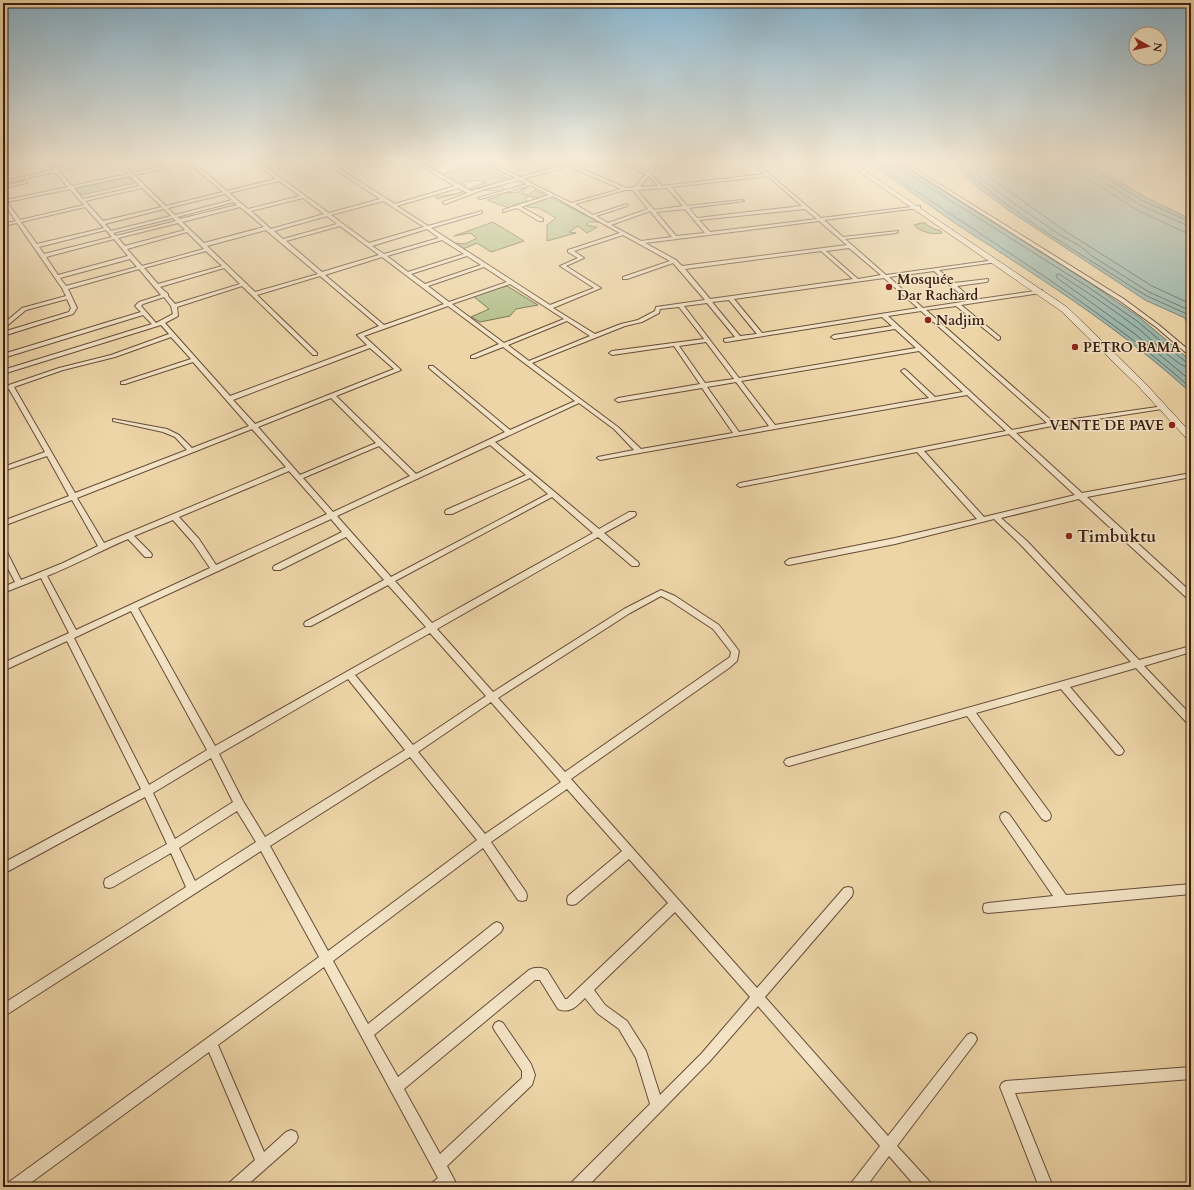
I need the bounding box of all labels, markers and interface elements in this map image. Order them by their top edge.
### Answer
north arrow [1128,26,1168,66]
text: N [1149,42,1165,54]
place label: Mosquée Dar Rachard [897,270,978,305]
marker: Mosquée Dar Rachard [884,282,894,292]
place label: Nadjim [936,311,985,330]
marker: Nadjim [923,315,933,325]
place label: PETRO BAMA [1083,338,1181,357]
marker: PETRO BAMA [1070,342,1080,352]
place label: VENTE DE PAVE [1049,416,1164,435]
marker: VENTE DE PAVE [1167,420,1177,430]
place label: Timbuktu [1077,525,1156,548]
marker: Timbuktu [1064,531,1074,541]

